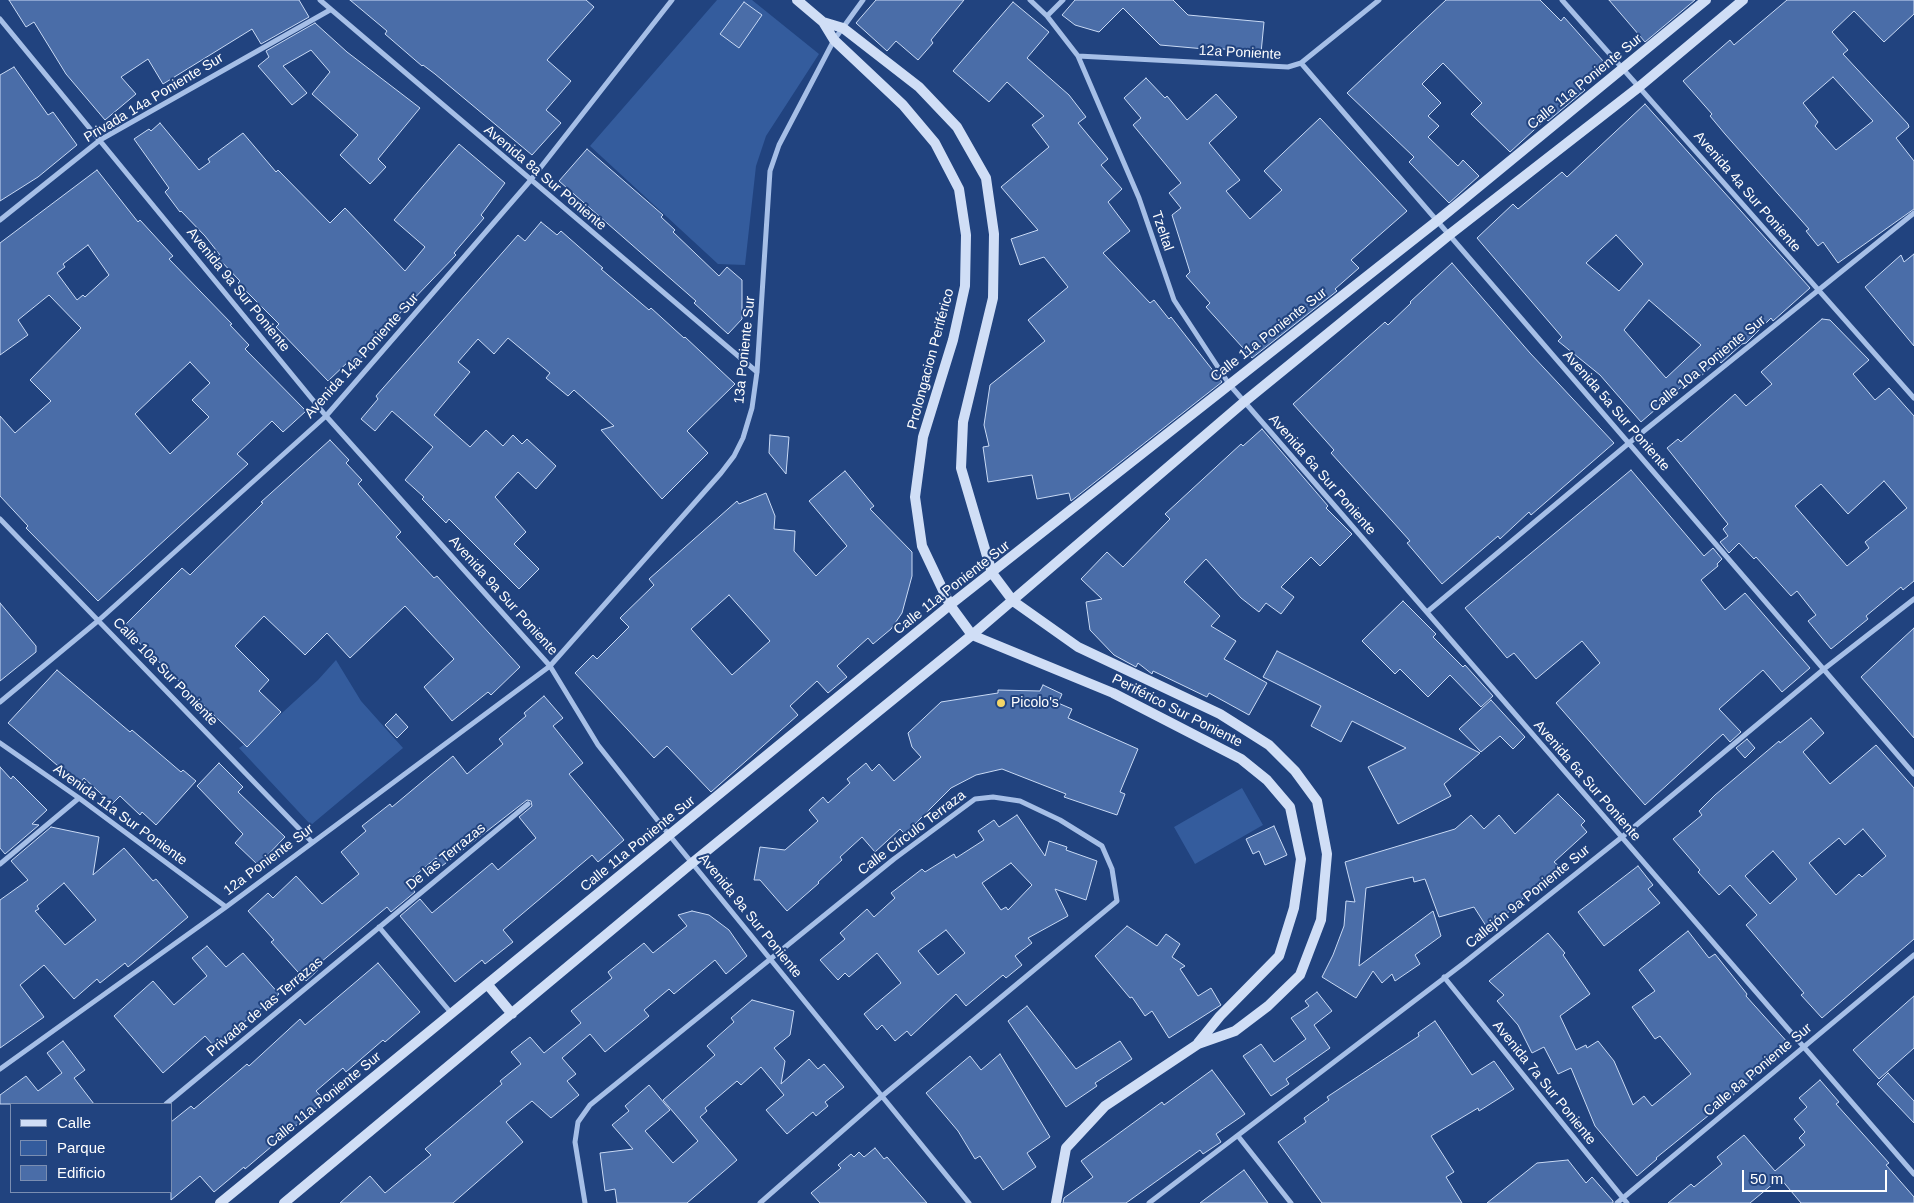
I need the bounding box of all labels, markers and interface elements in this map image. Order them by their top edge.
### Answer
street label: Calle 11a Poniente Sur [1524,30,1646,134]
street label: 12a Poniente [1198,42,1282,64]
street label: Privada 14a Poniente Sur [81,50,227,146]
street label: Avenida 8a Sur Poniente [480,122,610,234]
street label: Avenida 4a Sur Poniente [1690,128,1804,256]
street label: Tzeltal [1147,209,1177,253]
street label: Avenida 9a Sur Poniente [183,225,293,355]
street label: Calle 11a Poniente Sur [1208,284,1330,386]
street label: Prolongacion Periférico [904,287,958,431]
street label: Avenida 14a Poniente Sur [301,290,423,422]
street label: 13a Poniente Sur [731,295,759,405]
street label: Calle 10a Poniente Sur [1647,312,1769,416]
street label: Avenida 5a Sur Poniente [1559,347,1673,475]
street label: Avenida 6a Sur Poniente [1265,411,1379,539]
street label: Avenida 9a Sur Poniente [445,533,561,659]
street label: Calle 11a Poniente Sur [891,537,1013,639]
street label: Calle 10a Sur Poniente [109,614,221,730]
street label: Periférico Sur Poniente [1109,671,1245,751]
place label: Picolo's [1011,695,1059,711]
marker: Picolo's [995,697,1007,709]
street label: Avenida 6a Sur Poniente [1530,717,1644,845]
street label: Avenida 11a Sur Poniente [50,761,190,869]
street label: Calle Círculo Terraza [855,787,969,879]
street label: Calle 11a Poniente Sur [577,792,699,896]
street label: De las Terrazas [403,820,489,894]
street label: 12a Poniente Sur [221,821,317,899]
street label: Callejón 9a Poniente Sur [1463,842,1593,952]
street label: Avenida 9a Sur Poniente [695,851,805,981]
street label: Privada de las Terrazas [204,954,326,1060]
street label: Avenida 7a Sur Poniente [1489,1018,1599,1148]
street label: Calle 8a Poniente Sur [1700,1020,1816,1120]
street label: Calle 11a Poniente Sur [263,1048,385,1152]
legend [10,1103,172,1193]
text: Calle [57,1114,91,1131]
text: Parque [57,1139,105,1156]
scale bar [1744,1160,1889,1192]
text: Edificio [57,1164,105,1181]
text: 50 m [1750,1170,1783,1187]

